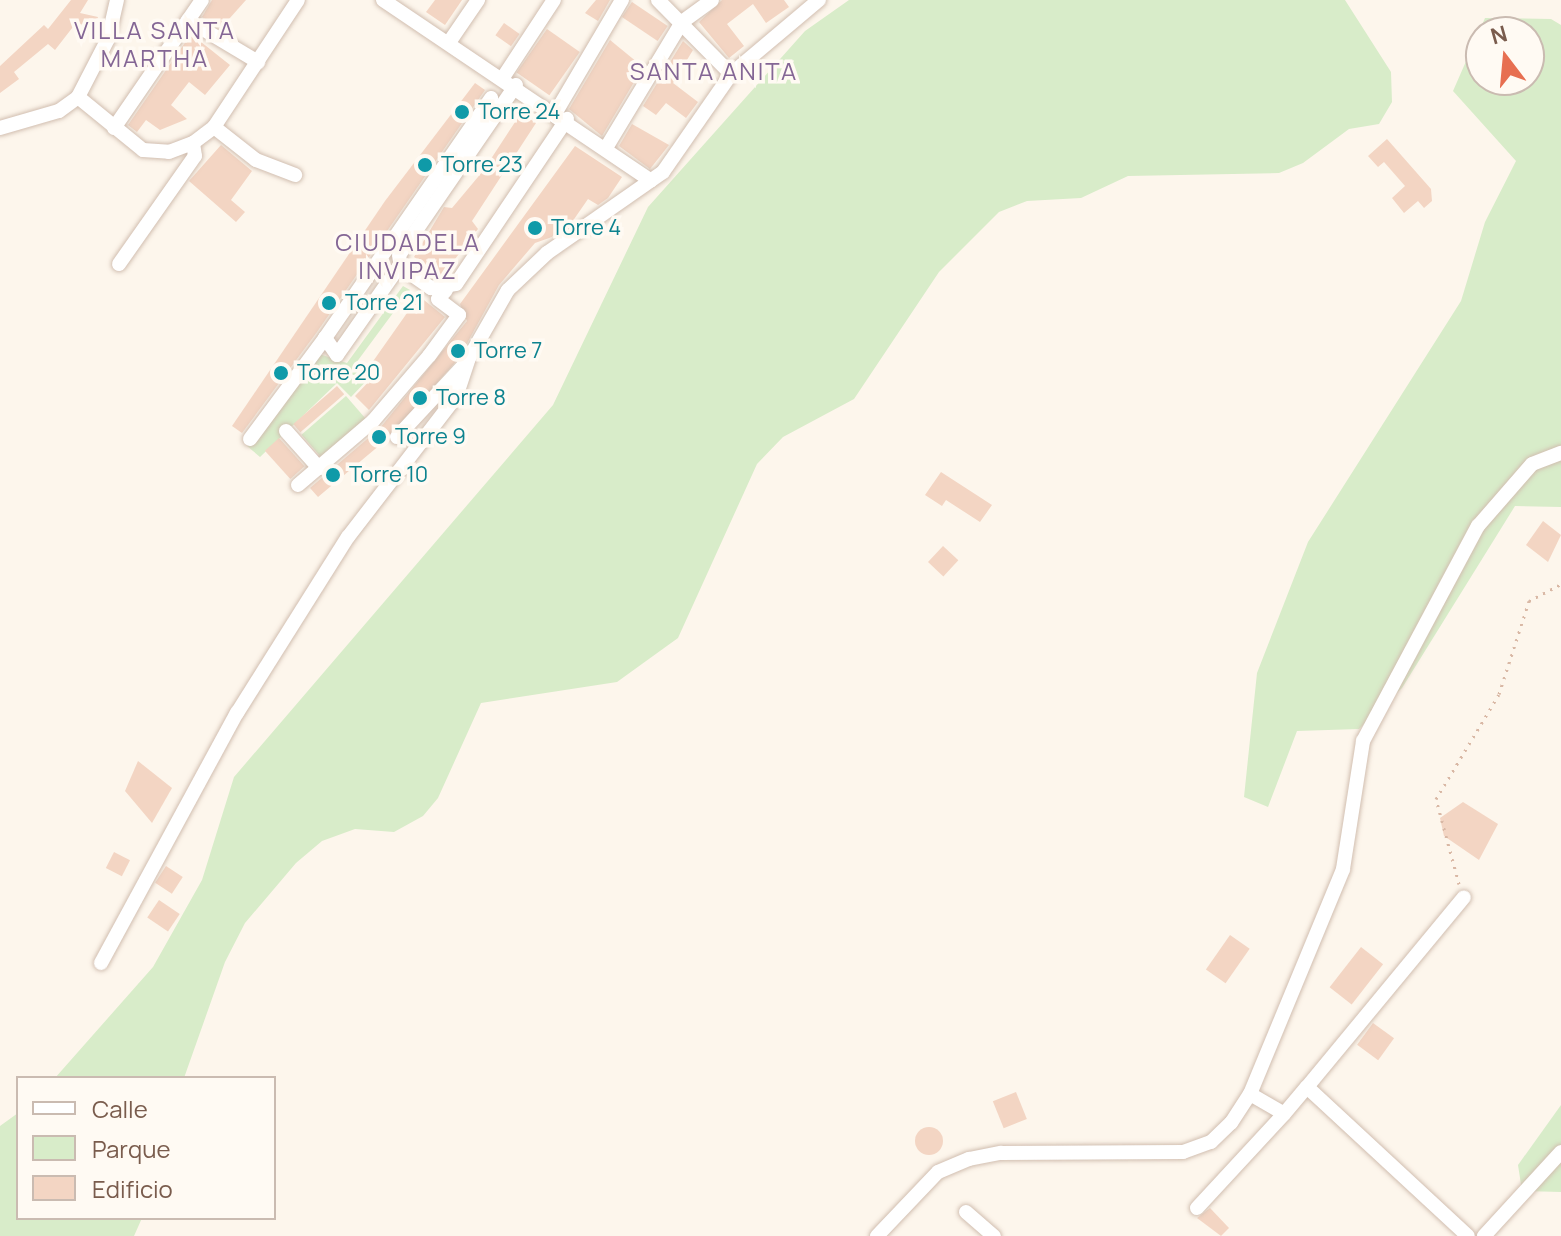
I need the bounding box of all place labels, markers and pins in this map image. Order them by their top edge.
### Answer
place label: Torre 24 [478,99,560,125]
marker: Torre 24 [453,103,471,121]
place label: Torre 23 [441,152,523,178]
marker: Torre 23 [416,156,434,174]
place label: Torre 4 [551,215,621,241]
marker: Torre 4 [526,219,544,237]
place label: Torre 21 [345,290,423,316]
marker: Torre 21 [320,294,338,312]
place label: Torre 7 [474,338,542,364]
marker: Torre 7 [449,342,467,360]
place label: Torre 20 [297,360,380,386]
marker: Torre 20 [272,364,290,382]
place label: Torre 8 [436,385,506,411]
marker: Torre 8 [411,389,429,407]
place label: Torre 9 [395,424,466,450]
marker: Torre 9 [370,428,388,446]
place label: Torre 10 [349,462,428,488]
marker: Torre 10 [324,466,342,484]

